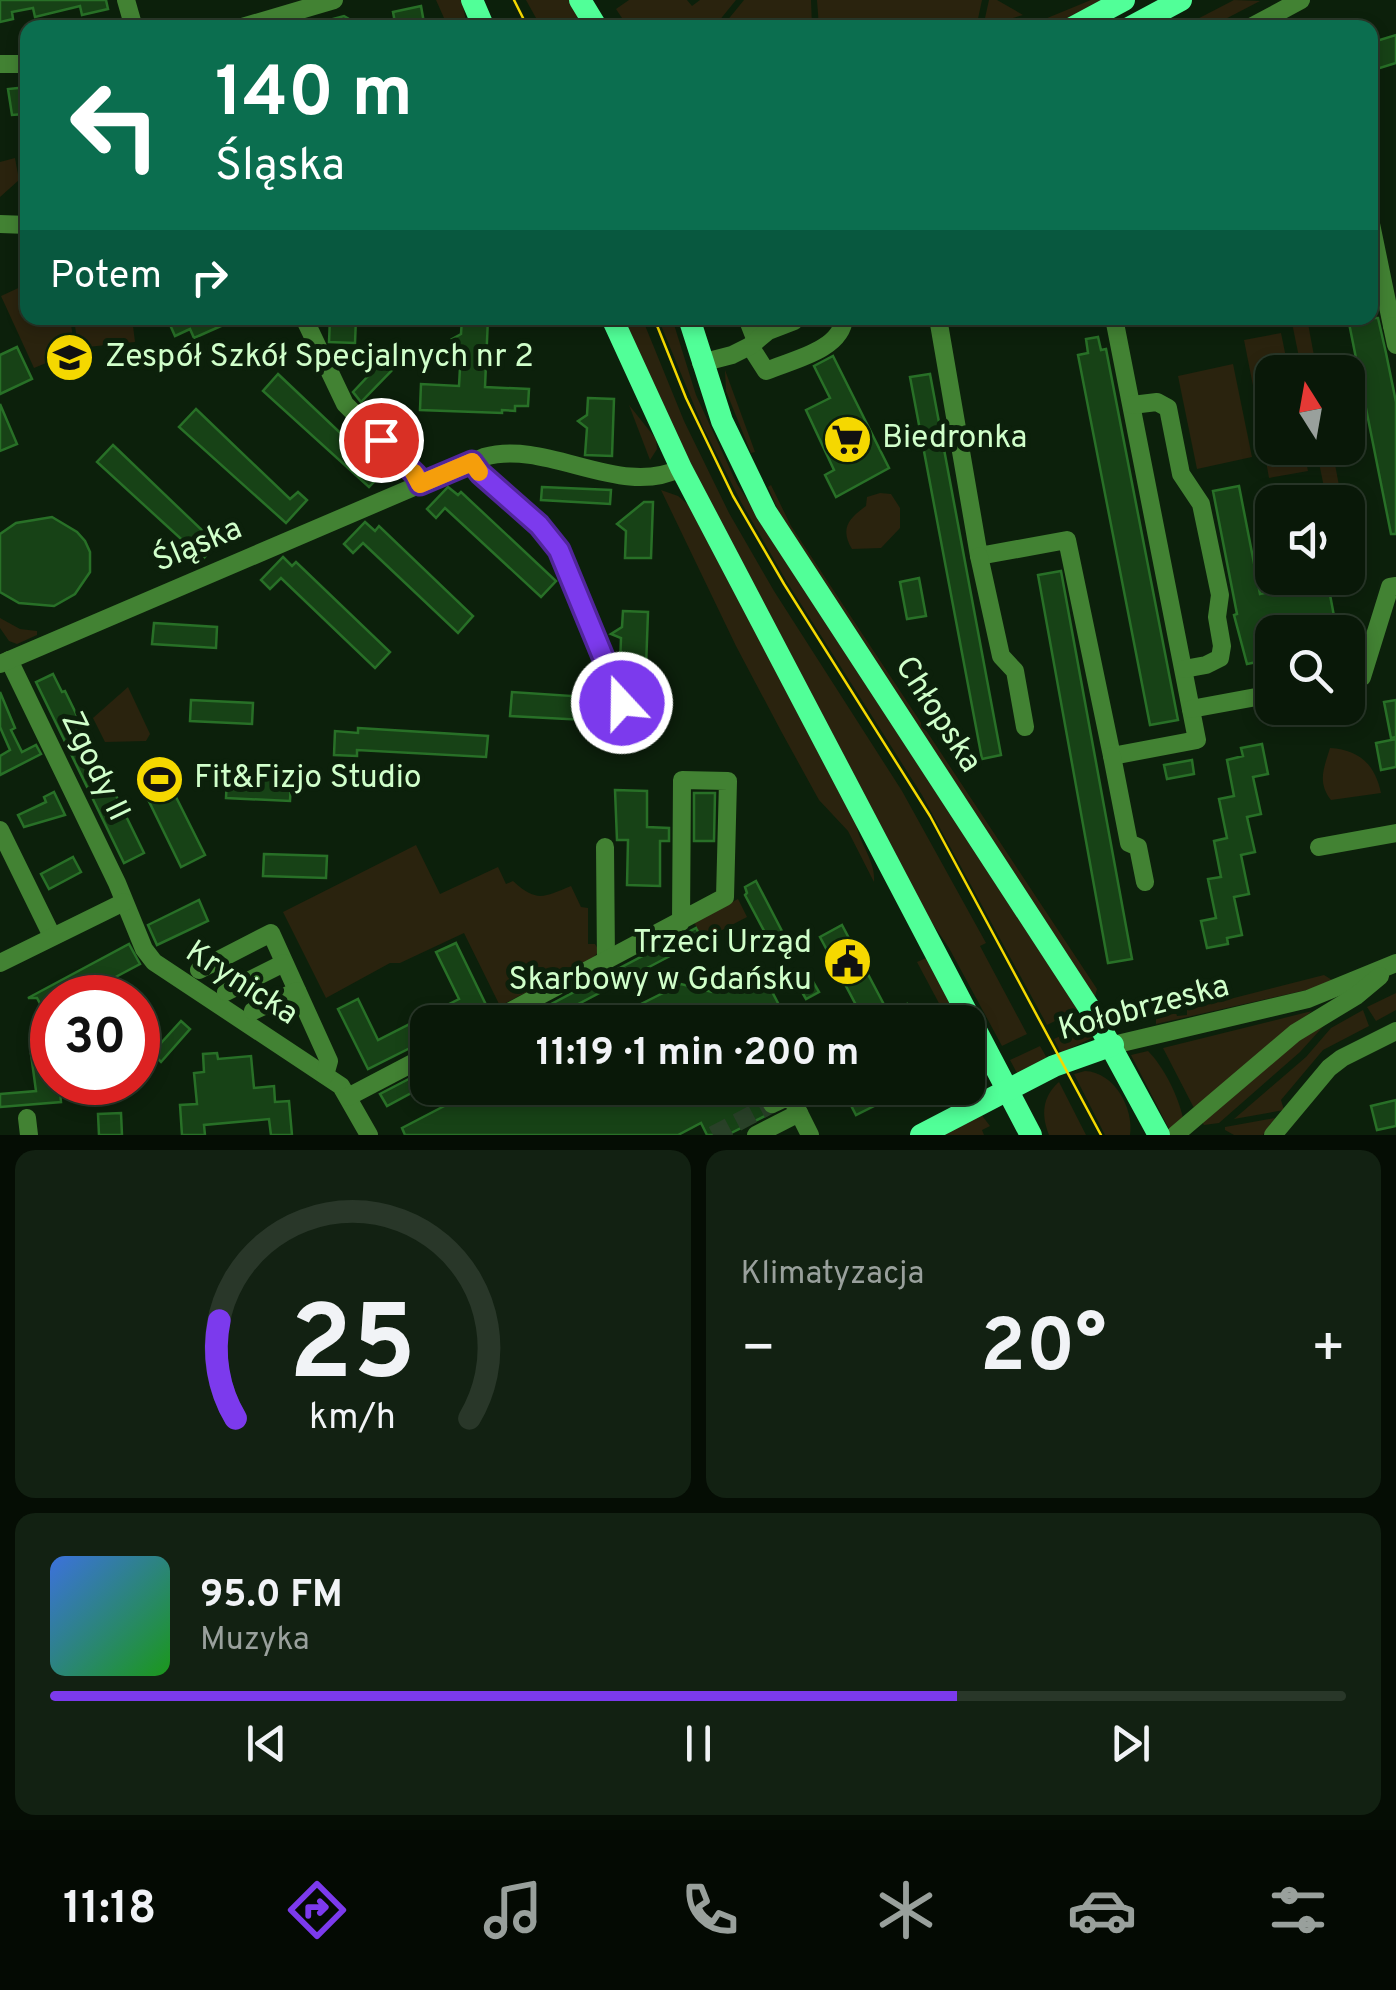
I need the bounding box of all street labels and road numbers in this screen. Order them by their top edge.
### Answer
street label: Śląska [146,507,248,582]
street label: Chłopska [885,649,989,781]
street label: Zgody II [50,706,138,828]
street label: Krynicka [177,933,305,1035]
street label: Kołobrzeska [1054,967,1234,1051]

